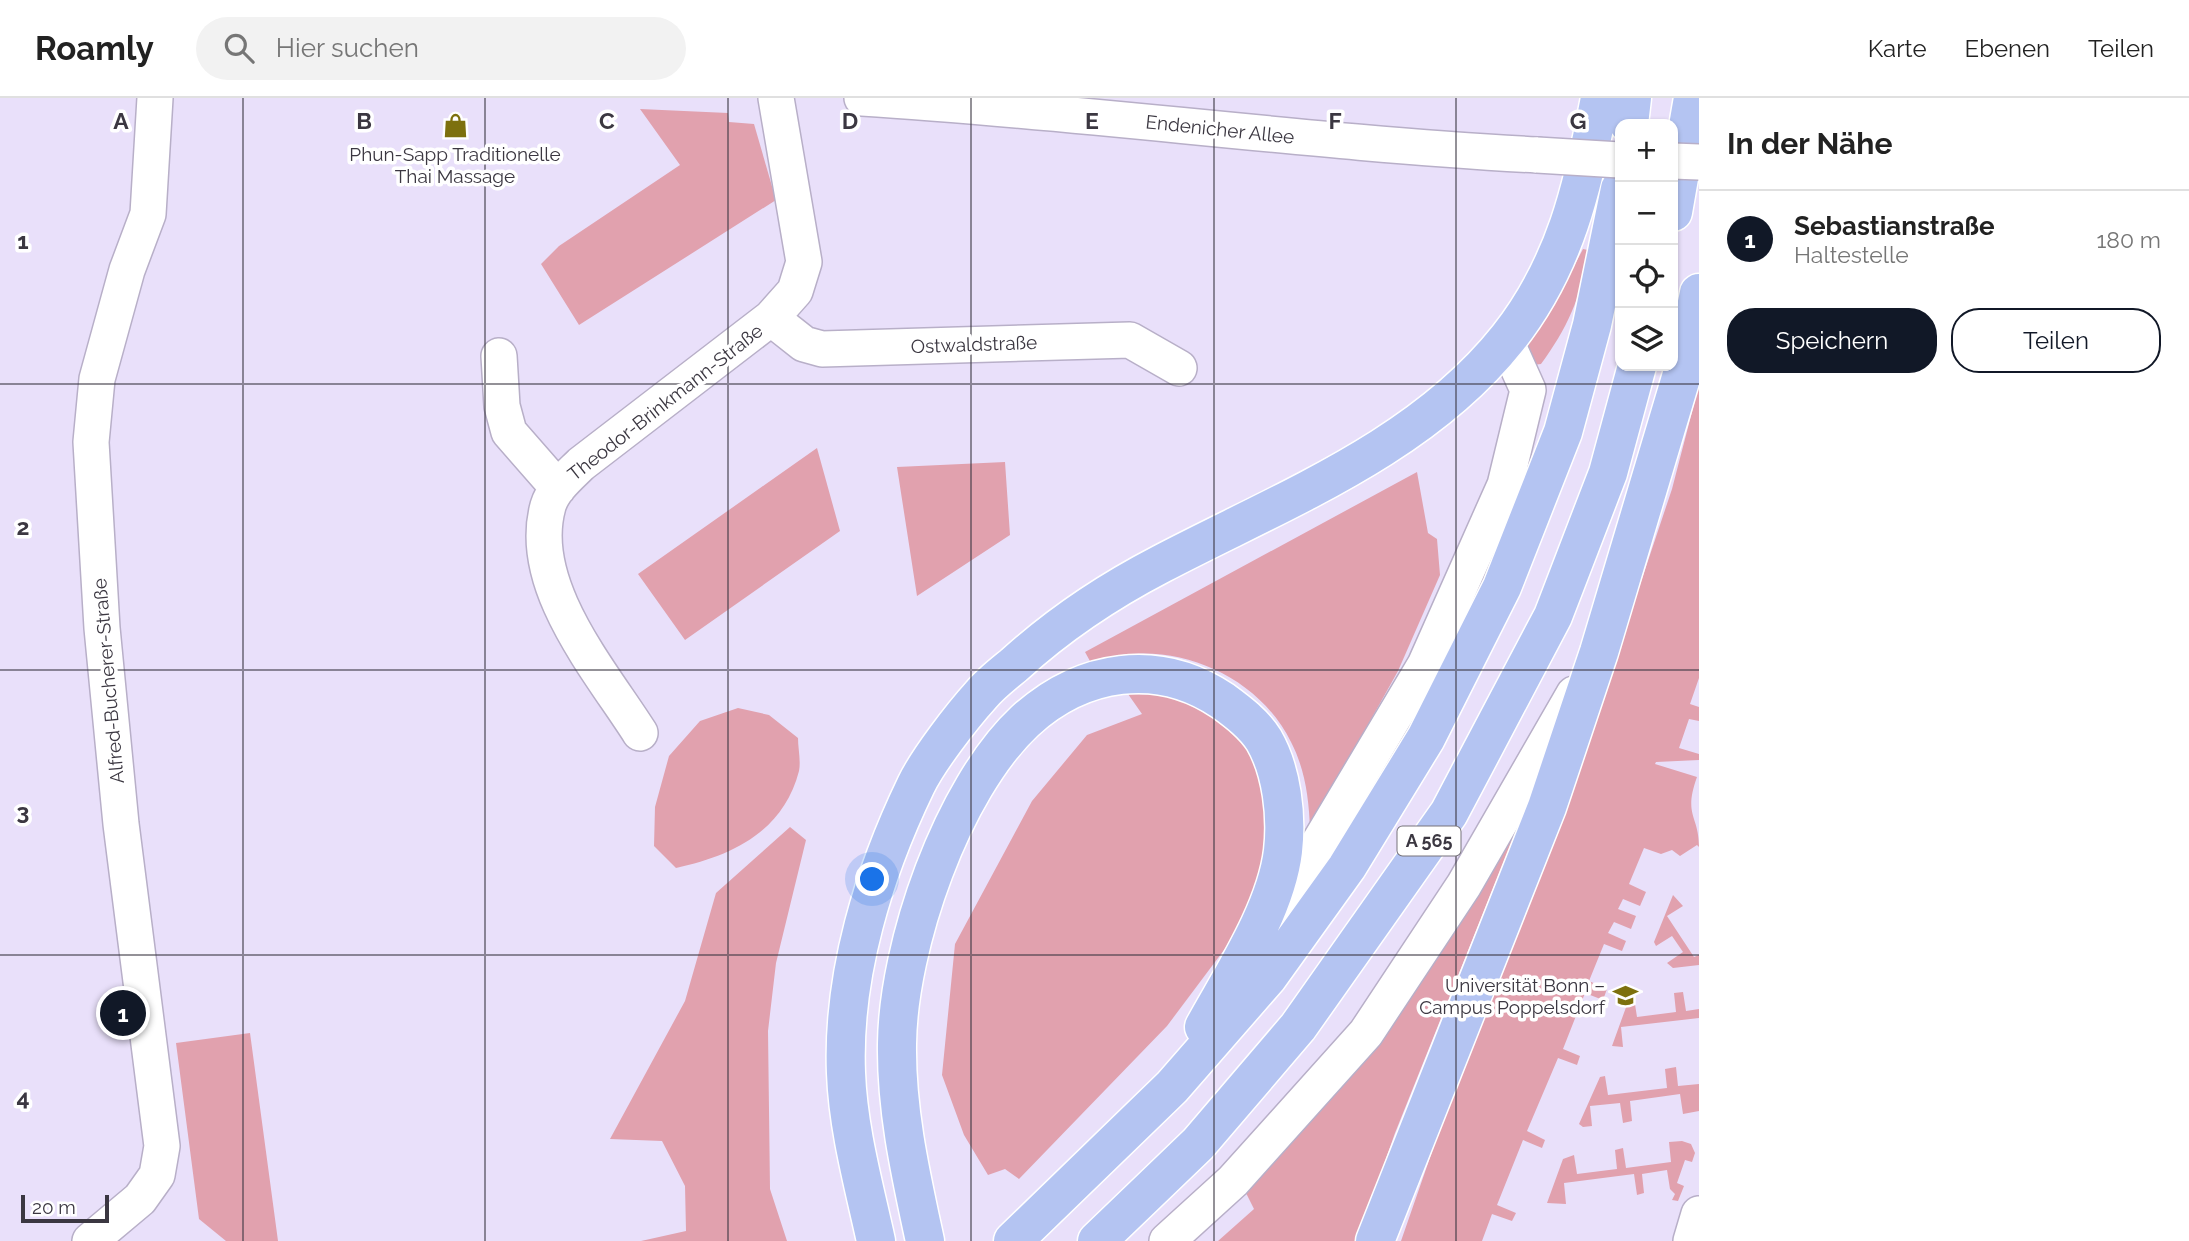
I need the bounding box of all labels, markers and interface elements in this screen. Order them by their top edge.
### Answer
search box [196,17,686,80]
text: Roamly [35,29,154,68]
icon: search [220,29,258,67]
text: Hier suchen [276,33,419,63]
text: Karte [1868,34,1927,63]
text: Ebenen [1965,34,2050,63]
text: Teilen [2088,34,2154,63]
text: A [113,107,129,134]
text: B [356,107,372,134]
text: C [599,107,615,134]
text: D [842,107,858,134]
text: E [1085,107,1099,134]
text: F [1328,107,1342,134]
text: G [1570,107,1586,134]
street label: Endenicher Allee [1145,110,1295,148]
shop icon: Phun-Sapp Traditionelle Thai Massage [441,112,469,140]
map controls [1615,119,1678,371]
button: + [1615,119,1678,182]
text: In der Nähe [1727,126,1892,161]
place label: Phun-Sapp Traditionelle Thai Massage [349,143,561,187]
button: − [1615,182,1678,245]
text: Sebastianstraße [1794,211,1995,241]
text: 1 [1744,226,1756,253]
text: 180 m [2096,226,2161,253]
text: 1 [17,227,29,254]
text: Haltestelle [1794,241,1909,268]
button: locate [1615,245,1678,308]
button: layers [1615,308,1678,371]
button: Speichern [1727,308,1937,373]
button: Teilen [1951,308,2161,373]
street label: Theodor-Brinkmann-Straße [563,319,767,485]
street label: Ostwaldstraße [910,331,1038,357]
text: 2 [17,513,29,540]
street label: Alfred-Bucherer-Straße [88,577,128,785]
text: 3 [17,798,29,825]
road number: A 565 [1398,826,1460,856]
your location [855,862,889,896]
place label: Universität Bonn – Campus Poppelsdorf [1419,974,1606,1018]
school or university icon: Universität Bonn – Campus Poppelsdorf [1611,982,1639,1010]
pin: 1 [100,987,146,1039]
text: 4 [16,1084,30,1111]
scale bar [21,1192,108,1224]
text: 20 m [32,1196,76,1218]

